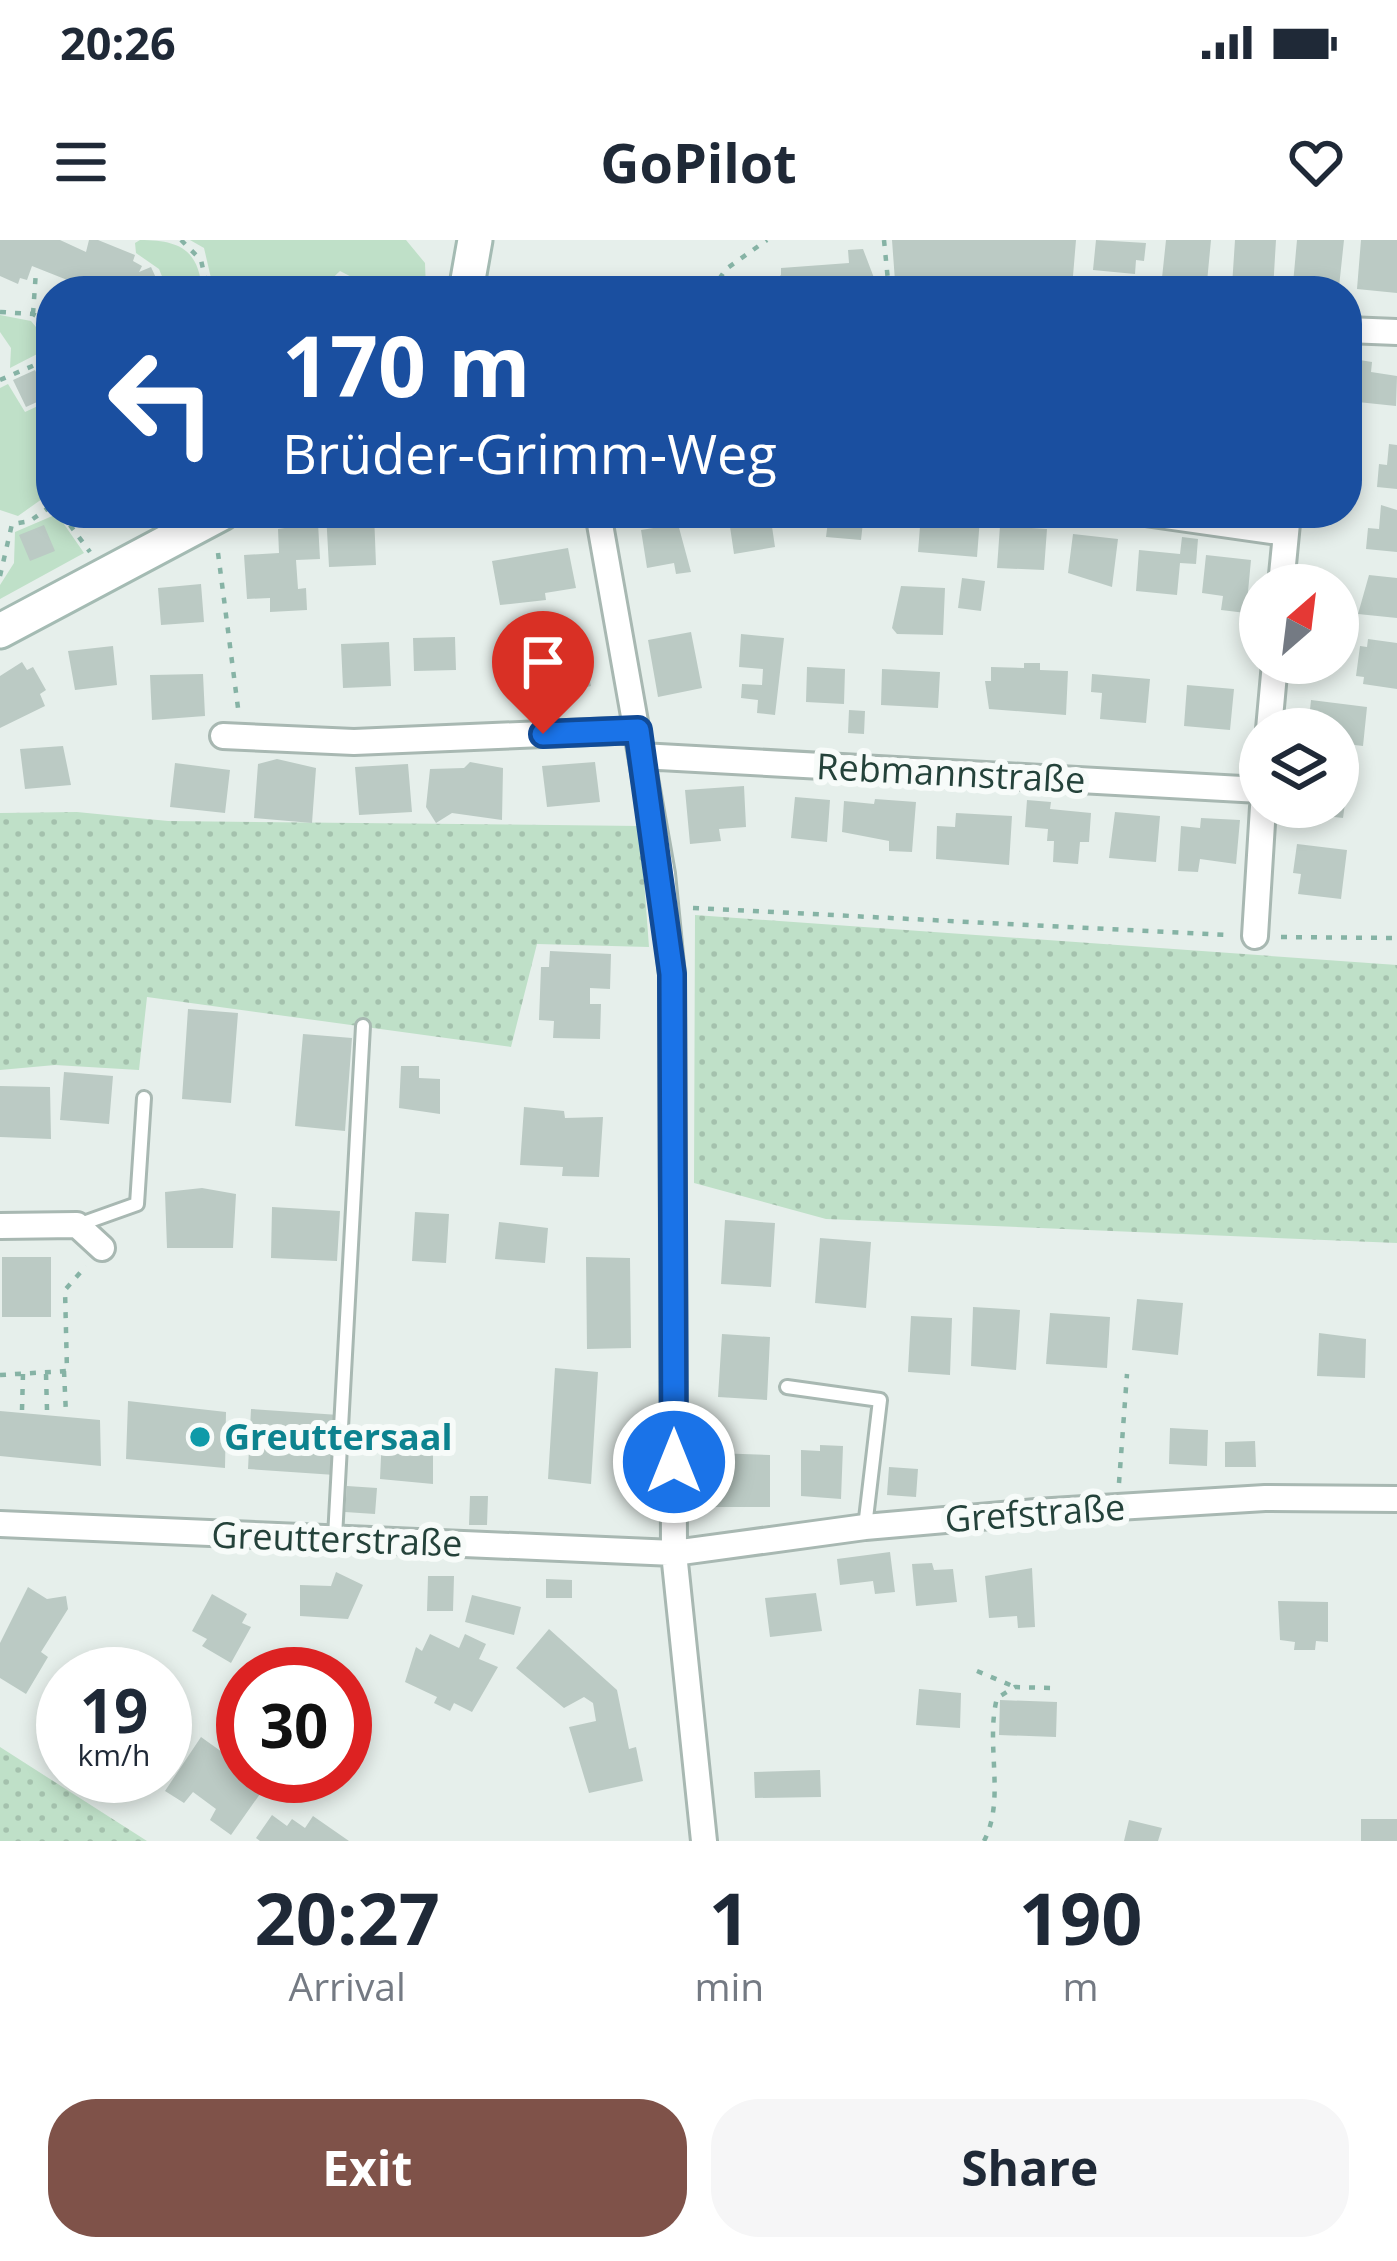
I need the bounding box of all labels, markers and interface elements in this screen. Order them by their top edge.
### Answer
text: 20:26 [60,12,176,73]
text: GoPilot [600,125,797,199]
icon: menu [48,129,114,195]
icon: heart [1283,129,1349,195]
text: 170 m [282,307,530,422]
icon: left [84,324,240,480]
text: Brüder-Grimm-Weg [282,416,777,490]
north arrow [1239,564,1359,684]
map controls [1239,564,1359,828]
pin [492,611,594,734]
icon: arrive [510,629,576,695]
button: layers [1239,708,1359,828]
street label: Rebmannstraße [815,741,1087,804]
position arrow [611,1399,737,1525]
place label: Greuttersaal [224,1412,453,1461]
marker: Greuttersaal [187,1424,213,1450]
street label: Grefstraße [943,1482,1127,1543]
street label: Greutterstraße [211,1510,463,1567]
speed limit sign: 30 [216,1647,372,1803]
text: 19 [80,1669,148,1751]
text: km/h [78,1734,150,1775]
text: 20:27 [255,1868,440,1966]
text: 1 [709,1868,750,1966]
text: 190 [1019,1868,1142,1966]
text: Arrival [289,1959,406,2012]
text: min [694,1959,764,2012]
text: m [1063,1959,1099,2012]
button: Exit [48,2099,687,2237]
button: Share [711,2099,1349,2237]

